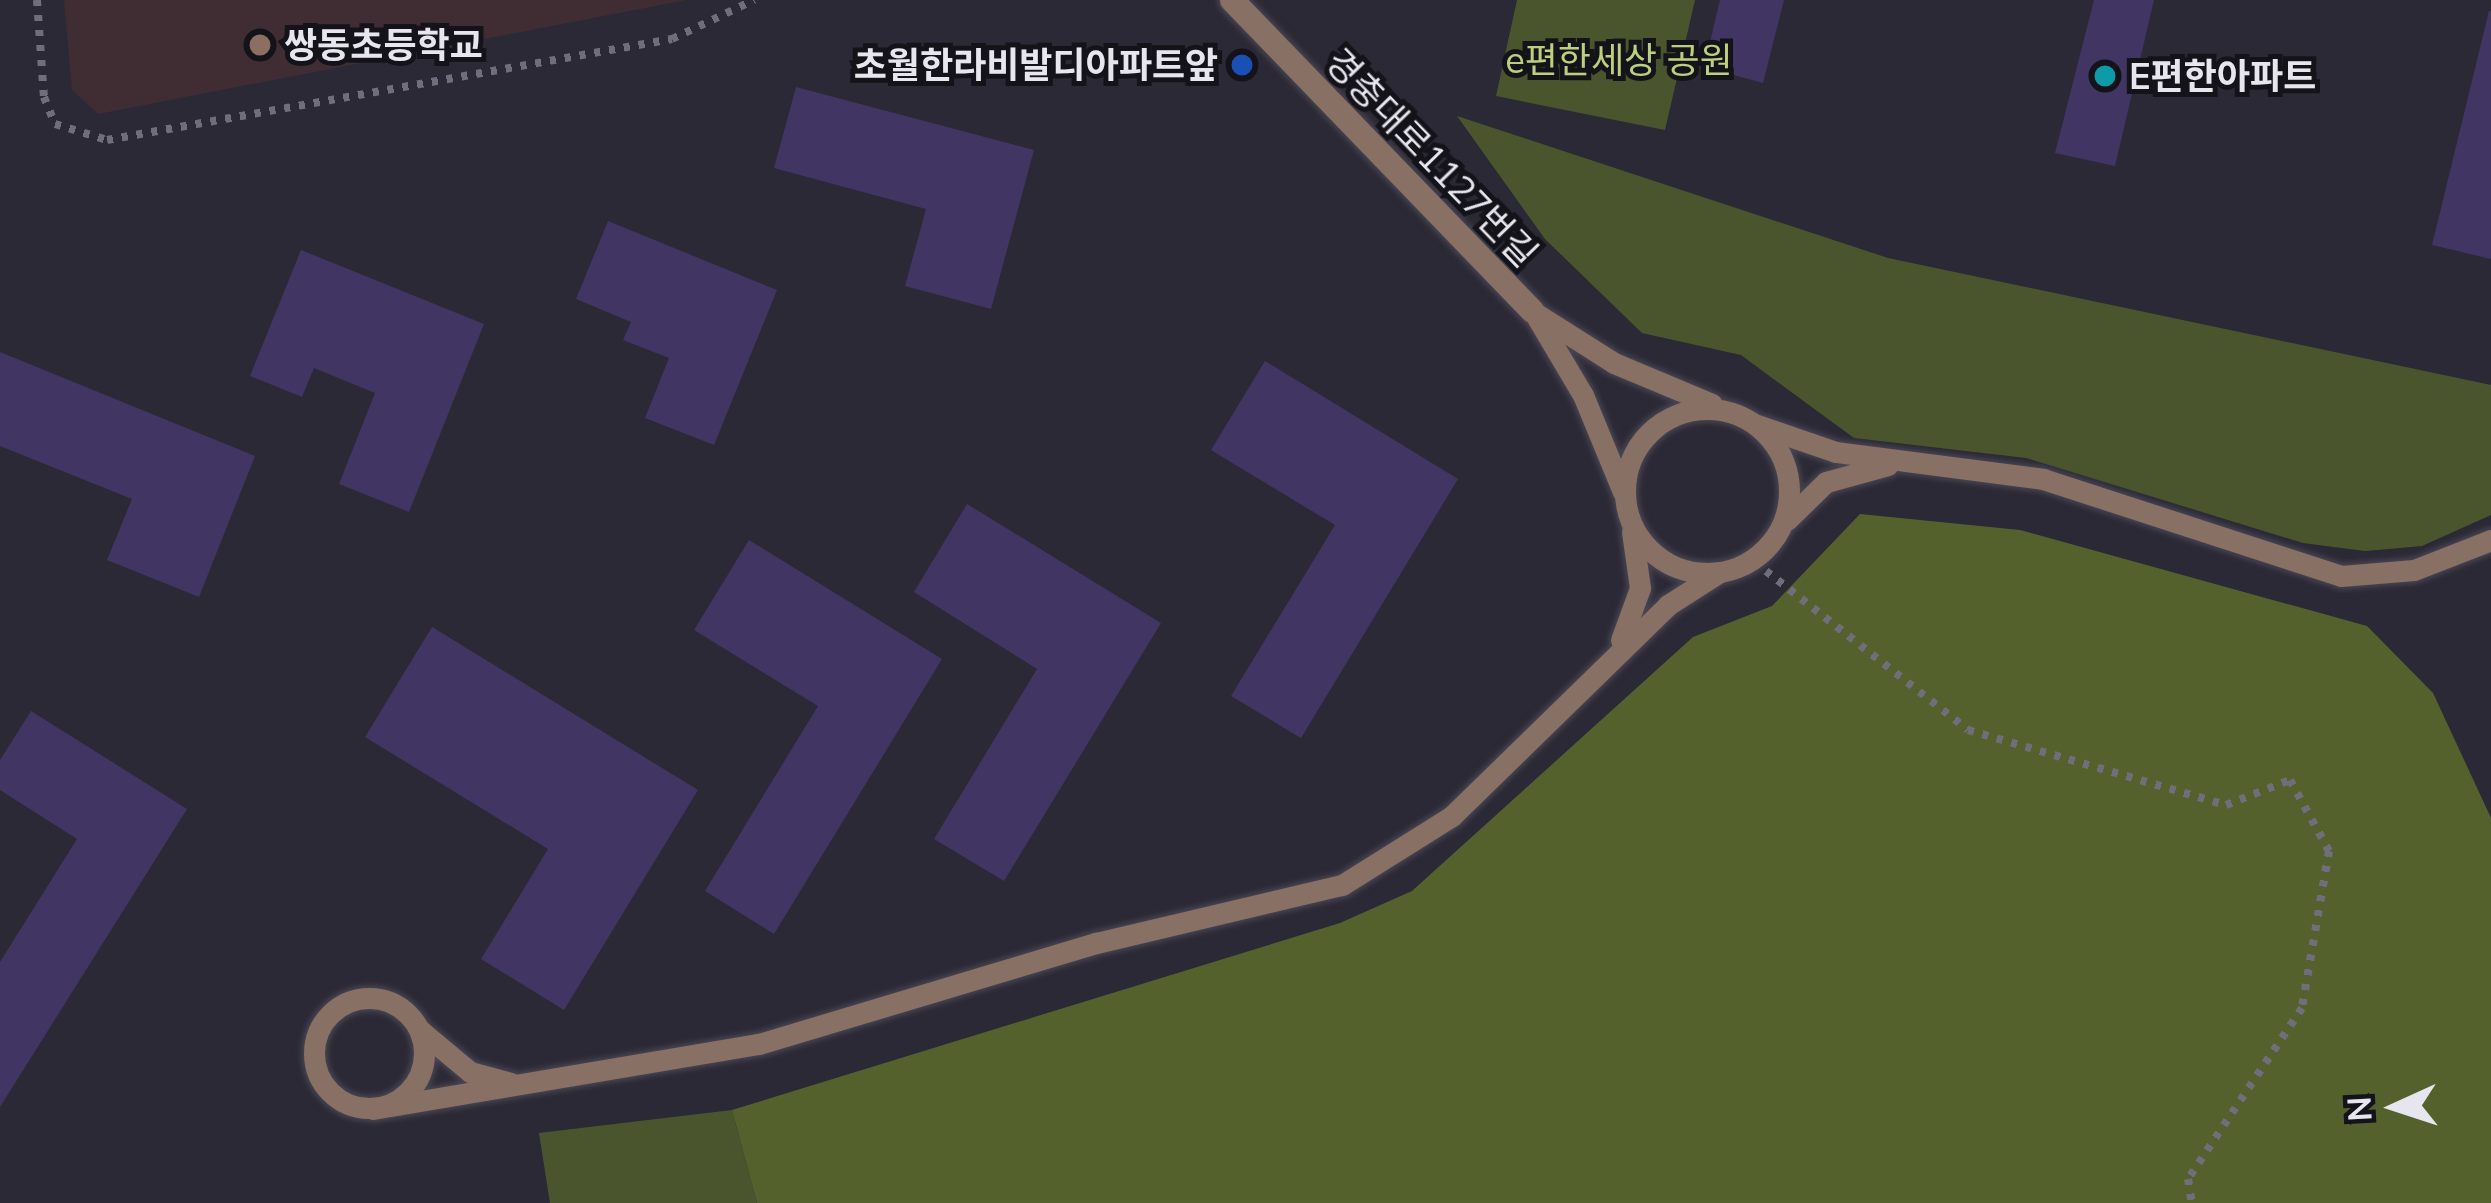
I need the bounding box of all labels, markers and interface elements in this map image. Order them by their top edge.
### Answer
place label: 쌍동초등학교 [284,23,483,67]
marker: 쌍동초등학교 [247,32,273,58]
park label: e편한세상 공원 [1505,38,1733,82]
street label: 경충대로1127번길 [1317,39,1547,275]
place label: 초월한라비발디아파트앞 [854,43,1218,87]
marker: 초월한라비발디아파트앞 [1229,52,1255,78]
place label: E편한아파트 [2129,54,2316,98]
marker: E편한아파트 [2092,63,2118,89]
north arrow [2335,1047,2455,1167]
text: N [2337,1095,2380,1122]

